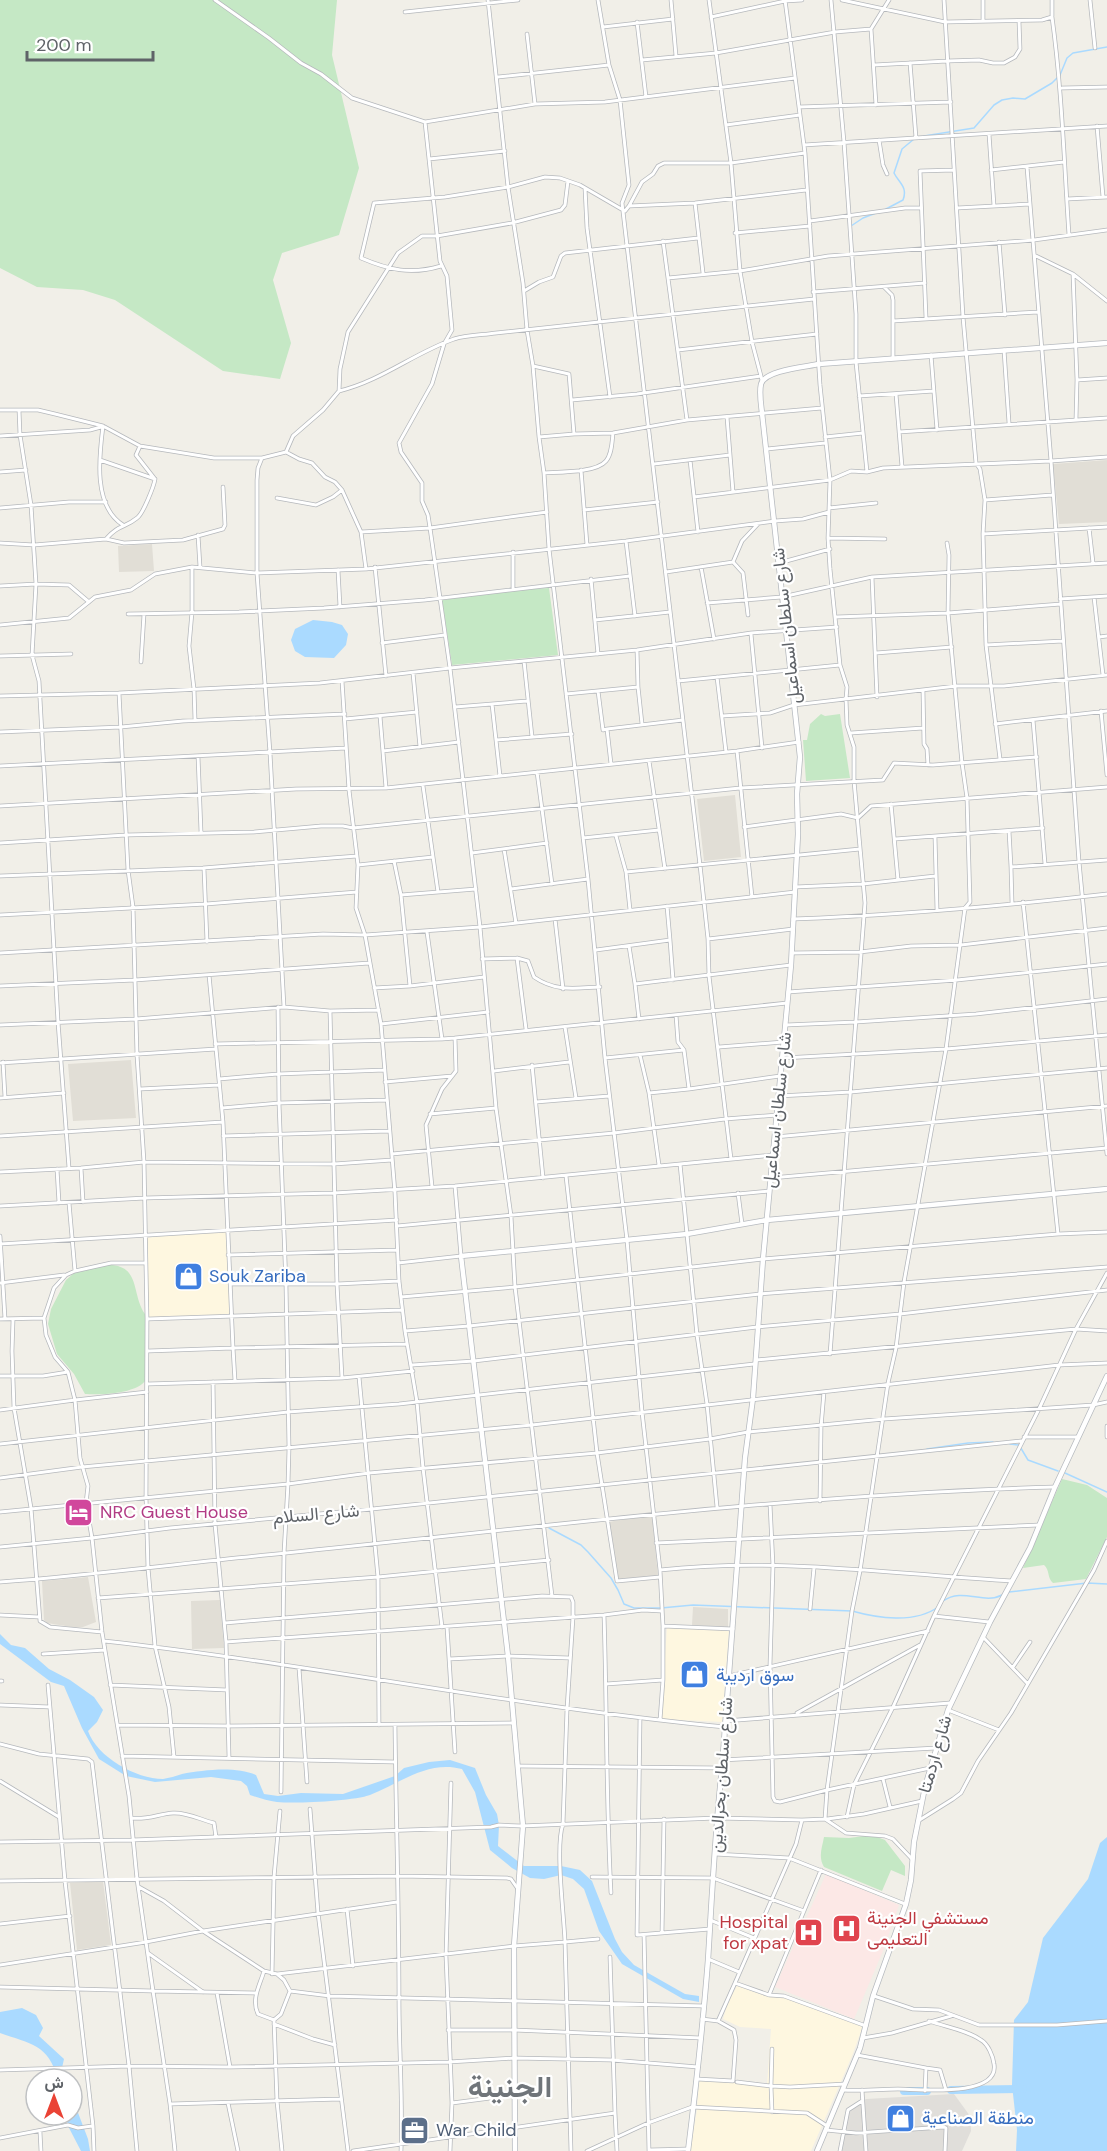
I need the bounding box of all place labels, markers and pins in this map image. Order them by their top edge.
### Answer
shop icon: Souk Zariba [172,1260,204,1292]
place label: Souk Zariba [209,1264,306,1288]
hotel icon: NRC Guest House [63,1496,95,1528]
place label: NRC Guest House [100,1500,248,1524]
shop icon: سوق ارديبة [679,1659,711,1691]
place label: سوق ارديبة [716,1663,794,1687]
place label: مستشفي الجنينة التعليمى [867,1906,989,1951]
place label: Hospital for xpat [720,1910,788,1955]
hospital icon: مستشفي الجنينة التعليمى [830,1912,862,1944]
hospital icon: Hospital for xpat [793,1916,825,1948]
shop icon: منطقة الصناعية [885,2102,917,2134]
place label: منطقة الصناعية [922,2106,1034,2130]
office icon: War Child [399,2114,431,2146]
place label: War Child [436,2118,517,2142]

